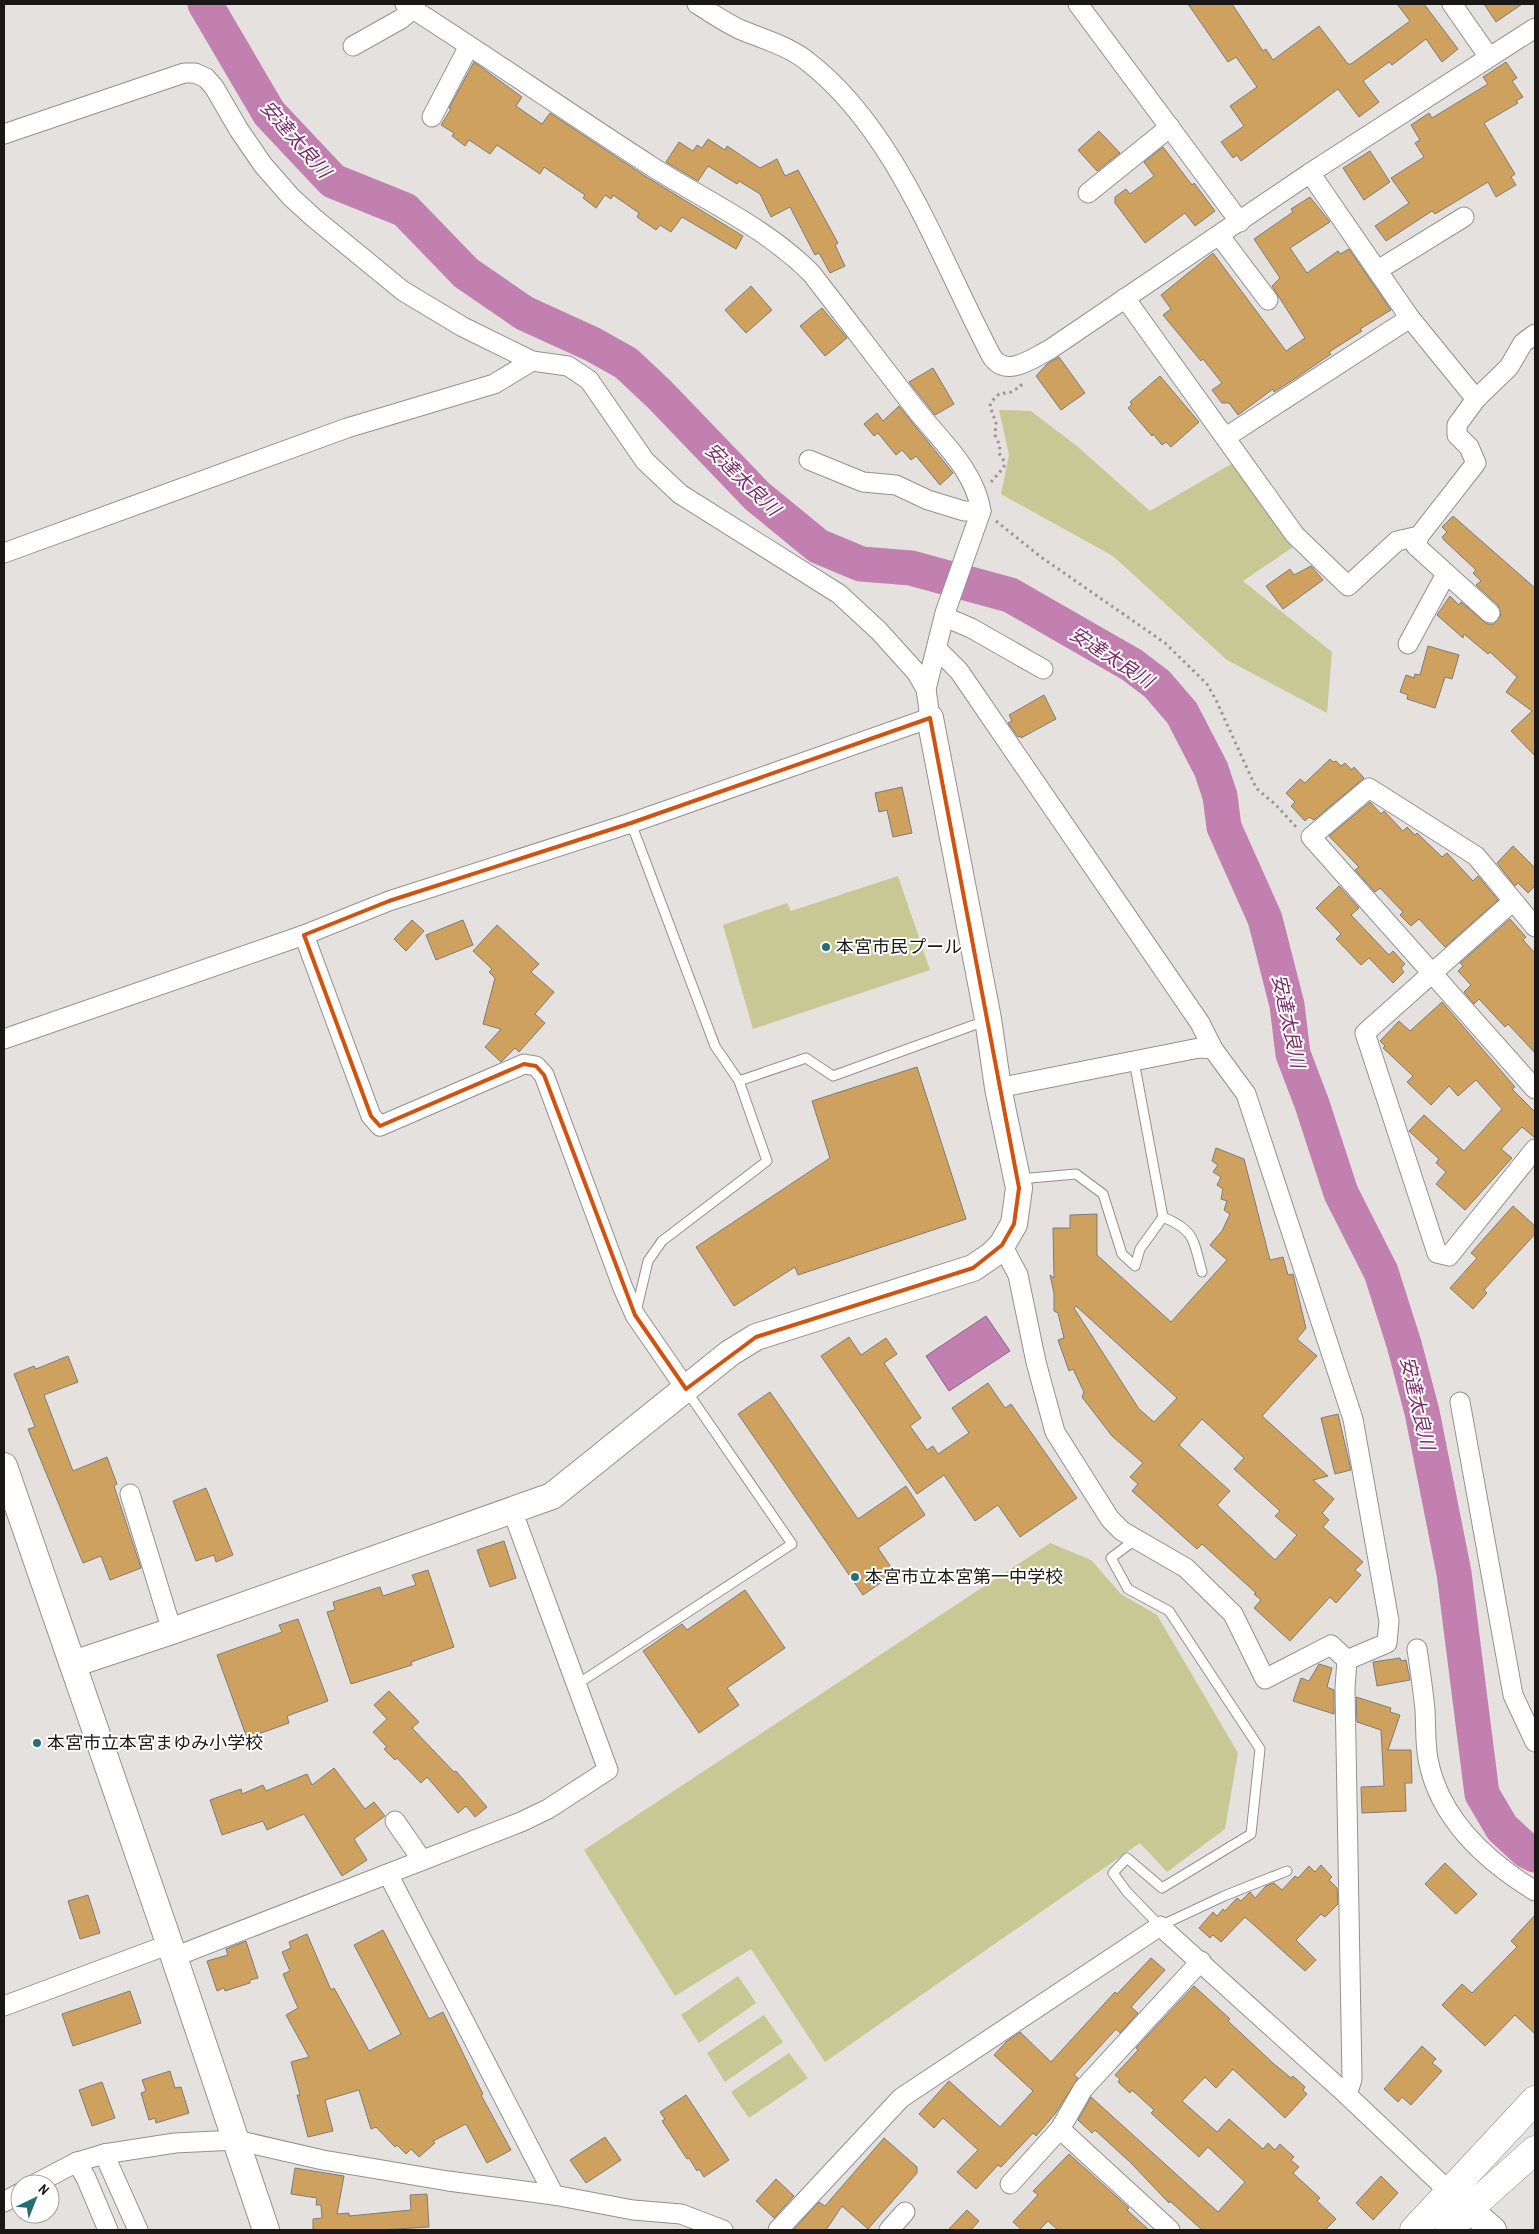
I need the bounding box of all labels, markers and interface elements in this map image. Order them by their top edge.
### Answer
water label: 安達太良川 [255,95,338,185]
water label: 安達太良川 [700,437,788,523]
water label: 安達太良川 [1065,620,1161,695]
place label: 本宮市民プール [836,934,962,959]
marker: 本宮市民プール [820,941,832,953]
water label: 安達太良川 [1266,972,1312,1072]
water label: 安達太良川 [1395,1354,1442,1454]
place label: 本宮市立本宮第一中学校 [865,1564,1063,1589]
marker: 本宮市立本宮第一中学校 [849,1571,861,1583]
place label: 本宮市立本宮まゆみ小学校 [47,1730,263,1755]
marker: 本宮市立本宮まゆみ小学校 [31,1737,43,1749]
north arrow [10,2174,60,2224]
text: N [35,2180,53,2199]

